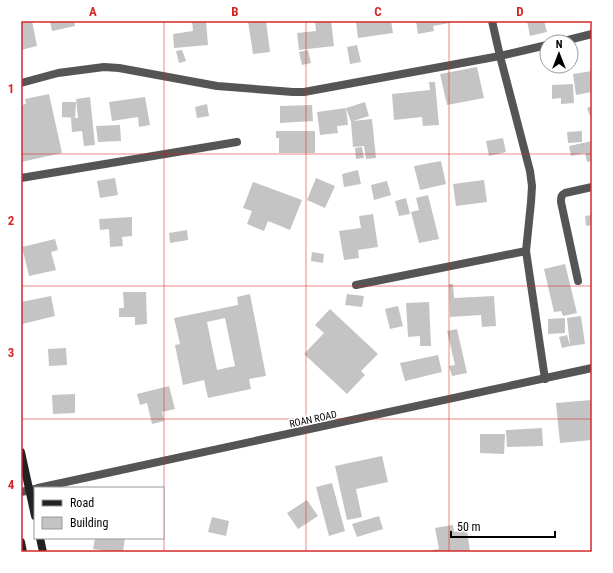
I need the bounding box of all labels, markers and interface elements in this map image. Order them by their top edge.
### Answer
text: A [89,4,97,19]
text: B [231,4,239,19]
text: C [374,4,382,19]
text: D [516,4,524,19]
north arrow [539,34,579,74]
text: N [556,38,563,51]
text: 1 [8,81,14,96]
text: 2 [8,213,15,228]
text: 3 [8,345,14,360]
street label: ROAN ROAD [288,409,338,429]
text: 4 [8,477,15,492]
legend [34,487,164,539]
text: Road [70,496,94,510]
scale bar [451,513,555,539]
text: Building [70,516,108,530]
text: 50 m [457,520,481,534]

